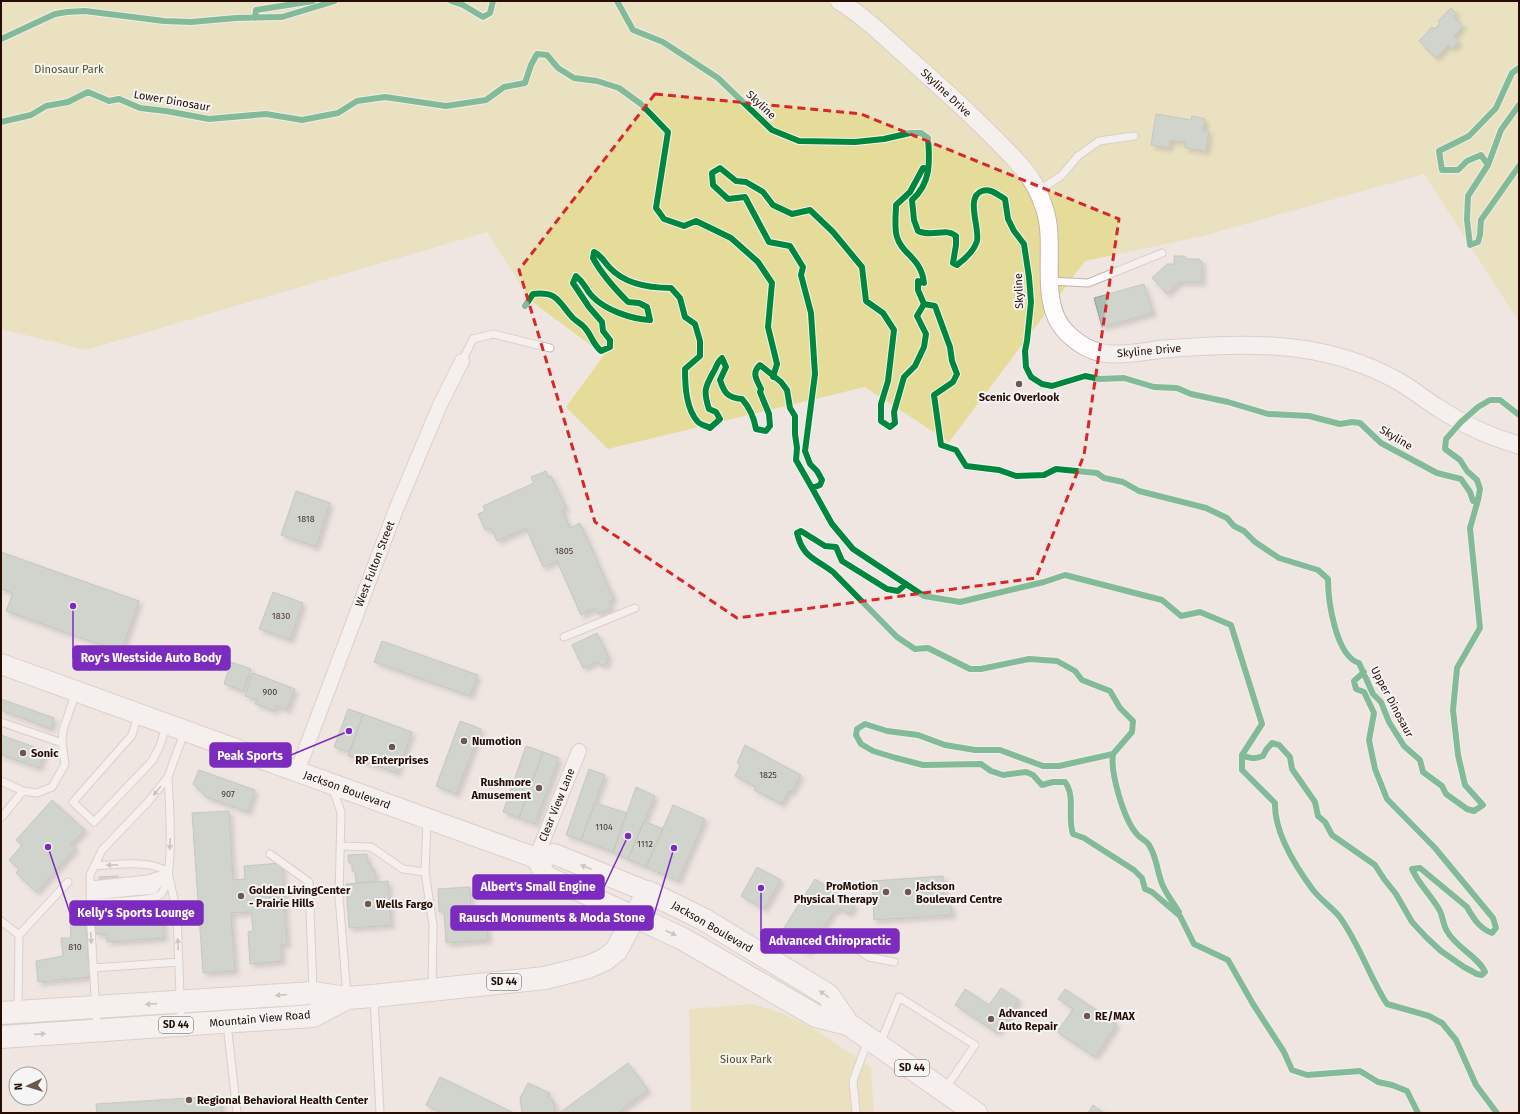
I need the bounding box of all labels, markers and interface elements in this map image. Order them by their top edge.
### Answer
park label: Dinosaur Park [34,63,104,76]
street label: Skyline Drive [918,66,974,120]
street label: Lower Dinosaur [133,88,212,114]
street label: Skyline [743,88,779,122]
street label: Skyline [1012,273,1026,309]
street label: Skyline Drive [1116,342,1182,360]
marker: Scenic Overlook [1014,379,1024,389]
place label: Scenic Overlook [979,391,1060,404]
street label: Skyline [1377,423,1415,453]
house number: 1818 [297,514,315,524]
street label: West Fulton Street [353,519,397,609]
house number: 1805 [555,546,574,556]
house number: 1830 [272,611,290,621]
callout: Roy's Westside Auto Body [73,646,230,670]
text: Roy's Westside Auto Body [81,651,222,665]
street label: Upper Dinosaur [1368,664,1416,740]
house number: 900 [263,687,277,697]
place label: Numotion [472,735,521,748]
marker: Numotion [459,736,469,746]
marker: RP Enterprises [387,742,397,752]
callout: Peak Sports [210,743,291,767]
place label: Sonic [31,747,59,760]
marker: Sonic [18,748,28,758]
text: Peak Sports [217,749,283,763]
place label: RP Enterprises [355,754,429,767]
street label: Clear View Lane [536,766,578,844]
street label: Jackson Boulevard [302,768,392,812]
house number: 1825 [759,770,777,780]
place label: Rushmore Amusement [471,776,532,802]
marker: Rushmore Amusement [534,783,544,793]
one-way arrow [153,785,162,796]
house number: 907 [221,789,235,799]
house number: 1104 [595,822,613,832]
one-way arrow [167,838,173,851]
house number: 1112 [637,839,653,849]
one-way arrow [105,862,118,868]
one-way arrow [579,863,591,869]
callout: Albert's Small Engine [473,875,604,899]
text: Albert's Small Engine [479,880,596,894]
place label: ProMotion Physical Therapy [794,880,878,906]
place label: Jackson Boulevard Centre [915,880,1002,906]
place label: Golden LivingCenter - Prairie Hills [249,884,351,910]
marker: ProMotion Physical Therapy [881,887,891,897]
marker: Jackson Boulevard Centre [903,887,913,897]
marker: Golden LivingCenter - Prairie Hills [236,891,246,901]
place label: Wells Fargo [376,898,434,911]
marker: Wells Fargo [363,899,373,909]
street label: Jackson Boulevard [669,899,755,955]
callout: Kelly's Sports Lounge [70,901,203,925]
text: Kelly's Sports Lounge [77,906,195,920]
callout: Rausch Monuments & Moda Stone [451,906,653,930]
text: Rausch Monuments & Moda Stone [459,911,645,925]
callout: Advanced Chiropractic [761,929,899,953]
one-way arrow [665,930,677,936]
one-way arrow [88,932,95,944]
text: Advanced Chiropractic [768,934,891,948]
one-way arrow [175,937,181,950]
house number: 810 [68,942,82,952]
road number: SD 44 [487,974,521,990]
one-way arrow [818,990,829,998]
one-way arrow [275,992,287,999]
one-way arrow [145,1000,157,1007]
place label: Advanced Auto Repair [998,1007,1058,1033]
street label: Mountain View Road [209,1008,311,1030]
place label: RE/MAX [1095,1010,1135,1023]
marker: RE/MAX [1082,1011,1092,1021]
marker: Advanced Auto Repair [986,1014,996,1024]
road number: SD 44 [159,1017,193,1033]
one-way arrow [34,1031,47,1037]
park label: Sioux Park [720,1053,772,1066]
road number: SD 44 [895,1060,929,1076]
north arrow [8,1066,48,1106]
text: N [12,1083,25,1091]
place label: Regional Behavioral Health Center [197,1094,369,1107]
marker: Regional Behavioral Health Center [184,1095,194,1105]

